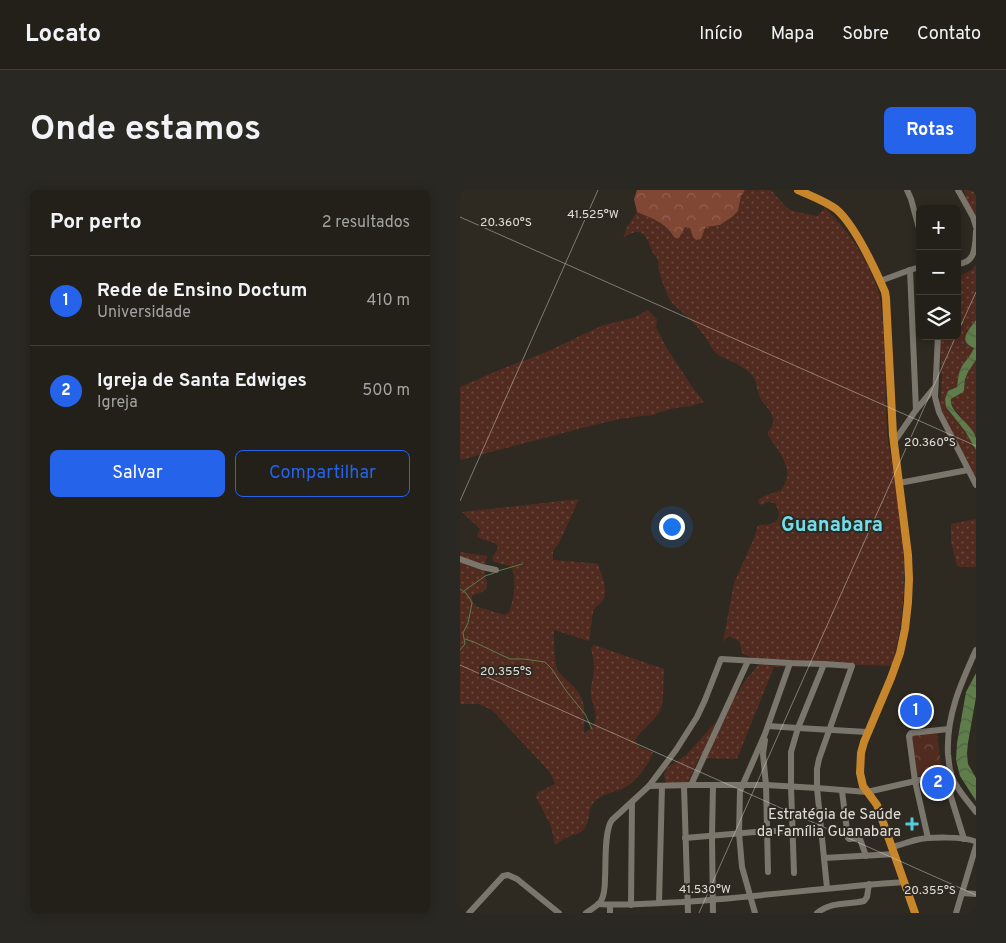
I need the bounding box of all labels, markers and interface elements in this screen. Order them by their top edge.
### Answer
text: Locato [25,20,101,50]
text: Início [699,23,743,46]
text: Mapa [771,23,814,46]
text: Sobre [842,23,889,46]
text: Contato [917,23,981,46]
button: Rotas [884,107,976,154]
text: Onde estamos [30,108,261,152]
map controls [916,205,961,340]
button: + [916,205,961,250]
text: 41.525°W [567,207,619,223]
text: Por perto [50,209,142,236]
text: 2 resultados [322,213,410,233]
text: 20.360°S [480,215,532,231]
button: − [916,250,961,295]
text: Rede de Ensino Doctum [97,279,308,303]
text: 1 [63,291,69,311]
text: 410 m [367,291,410,311]
button: layers [916,295,961,340]
text: Universidade [97,303,191,323]
text: Igreja de Santa Edwiges [97,369,307,393]
text: 2 [61,381,71,401]
text: 500 m [362,381,410,401]
text: Igreja [97,393,138,413]
text: 20.360°S [904,435,956,451]
button: Salvar [50,450,225,497]
button: Compartilhar [235,450,410,497]
district label: Guanabara [781,513,883,539]
your location [659,514,685,540]
text: 20.355°S [480,664,532,680]
pin: 1 [900,692,932,730]
pin: 2 [922,764,954,802]
place label: Estratégia de Saúde da Família Guanabara [757,806,901,842]
marker: Estratégia de Saúde da Família Guanabara [905,817,919,831]
text: 41.530°W [679,882,731,898]
text: 20.355°S [904,883,956,899]

